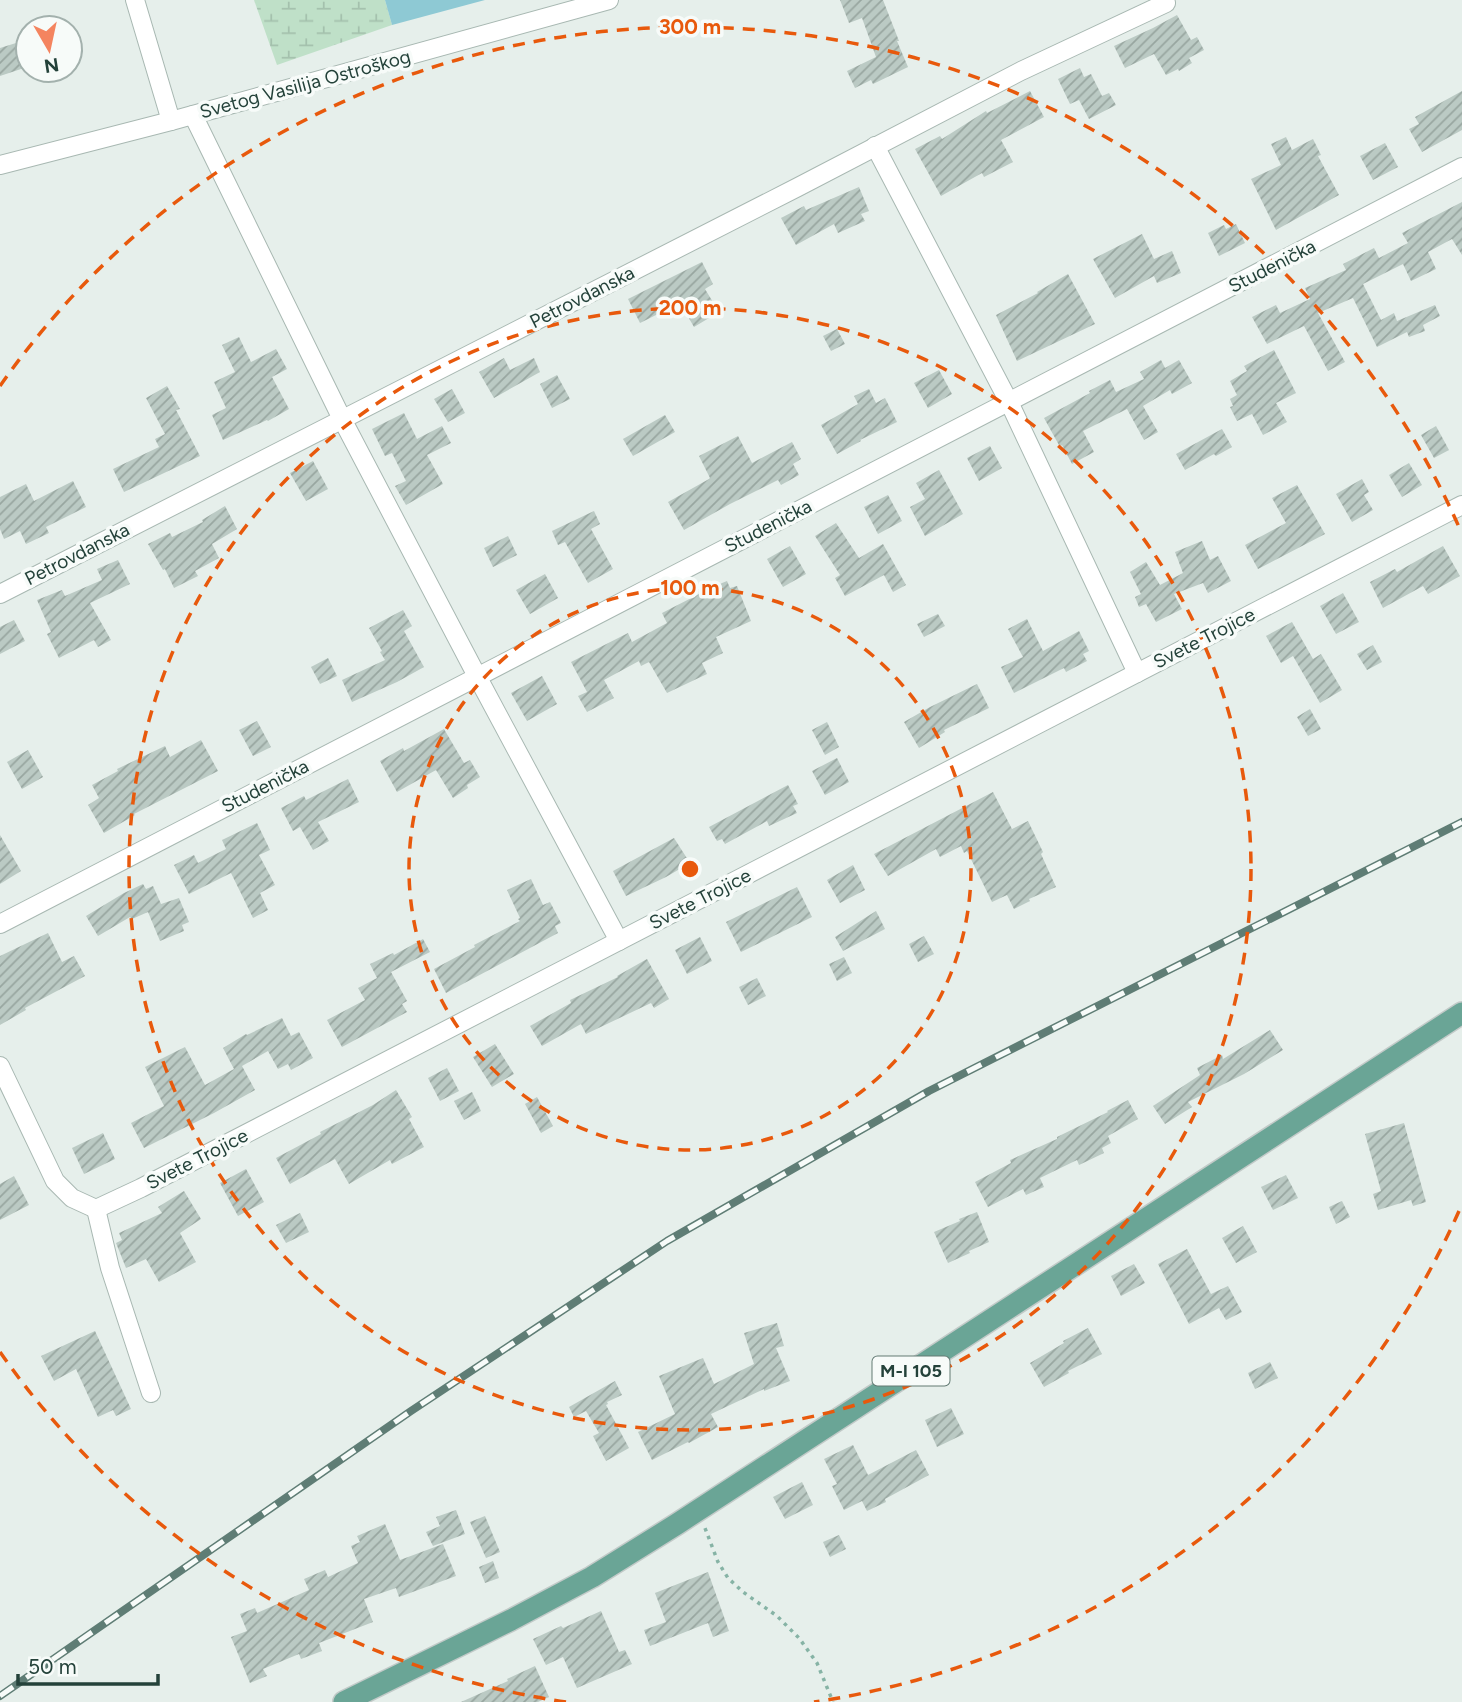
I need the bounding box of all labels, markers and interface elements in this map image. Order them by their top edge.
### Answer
north arrow [14,14,84,84]
text: 300 m [659,14,721,39]
street label: Svetog Vasilija Ostroškog [197,45,413,123]
text: N [43,53,61,78]
street label: Studenička [1224,234,1320,298]
street label: Petrovdanska [526,261,638,333]
text: 200 m [659,295,721,320]
street label: Studenička [720,494,816,558]
street label: Petrovdanska [21,518,133,590]
text: 100 m [660,575,720,600]
street label: Svete Trojice [1149,603,1259,673]
street label: Studenička [217,754,313,818]
centre of rings [678,857,702,881]
street label: Svete Trojice [645,864,755,934]
street label: Svete Trojice [142,1124,252,1194]
road number: M-I 105 [872,1356,950,1386]
scale bar [18,1642,158,1686]
text: 50 m [28,1654,77,1679]

